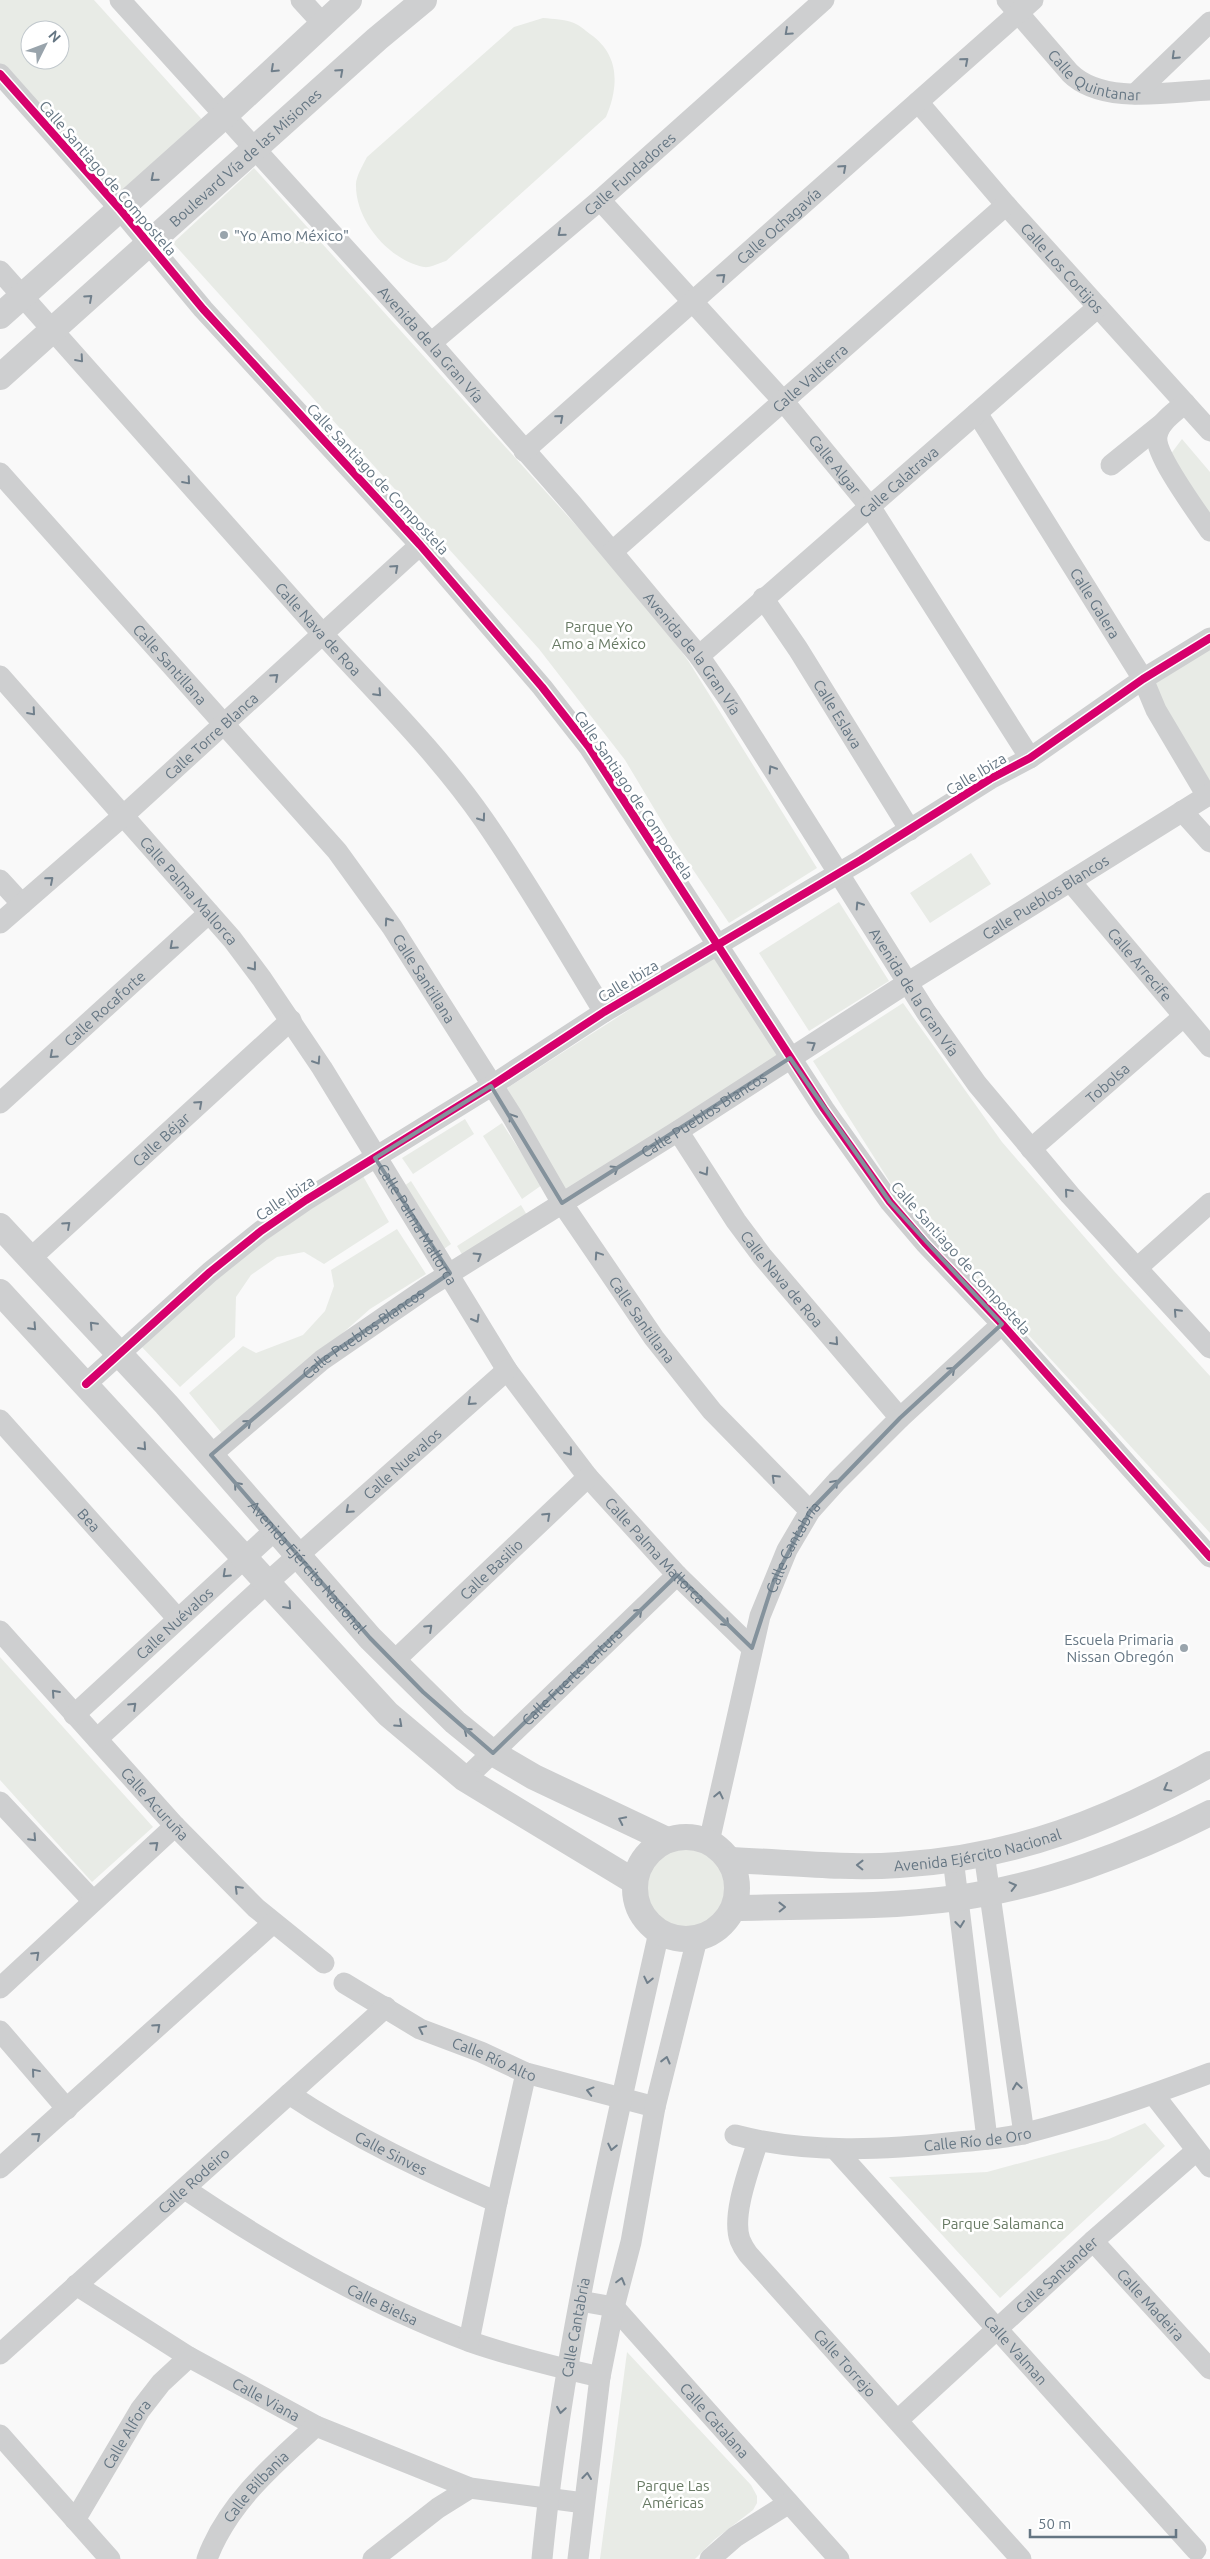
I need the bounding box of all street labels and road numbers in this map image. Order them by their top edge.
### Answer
street label: Calle Quintanar [1045,46,1141,103]
street label: Boulevard Vía de las Misiones [166,85,324,230]
street label: Calle Santiago de Compostela [36,97,180,259]
street label: Calle Fundadores [581,129,678,218]
street label: Calle Ochagavía [733,184,824,267]
street label: Calle Los Cortijos [1018,219,1108,316]
street label: Avenida de la Gran Vía [375,283,487,406]
street label: Calle Valtierra [769,340,851,415]
street label: Calle Santiago de Compostela [304,400,452,558]
street label: Calle Algar [806,431,865,498]
street label: Calle Calatrava [855,442,941,521]
street label: Calle Galera [1067,565,1124,641]
street label: Calle Nava de Roa [272,579,365,679]
street label: Avenida de la Gran Vía [641,588,745,718]
street label: Calle Santillana [130,620,211,708]
street label: Calle Eslava [810,676,866,751]
street label: Calle Torre Blanca [161,689,261,783]
street label: Calle Santiago de Compostela [571,707,697,883]
street label: Calle Ibiza [943,749,1009,799]
street label: Calle Palma Mallorca [137,833,242,948]
street label: Calle Pueblos Blancos [979,851,1112,943]
street label: Avenida de la Gran Vía [866,924,963,1059]
street label: Calle Arrecife [1105,924,1176,1004]
street label: Calle Santillana [390,931,459,1026]
street label: Calle Ibiza [595,956,661,1006]
street label: Calle Rocaforte [60,967,148,1049]
street label: Tobolsa [1082,1059,1133,1106]
street label: Calle Pueblos Blancos [638,1068,769,1161]
street label: Calle Béjar [129,1109,193,1170]
street label: Calle Palma Mallorca [374,1160,461,1288]
street label: Calle Ibiza [252,1172,318,1224]
street label: Calle Santiago de Compostela [888,1178,1034,1338]
street label: Calle Nava de Roa [738,1227,827,1330]
street label: Calle Santillana [606,1273,679,1366]
street label: Calle Pueblos Blancos [298,1284,427,1382]
street label: Calle Nuevalos [359,1424,444,1502]
street label: Calle Palma Mallorca [602,1494,709,1607]
street label: Avenida Ejército Nacional [245,1497,370,1636]
street label: Calle Cantabria [762,1498,823,1596]
street label: Bea [74,1505,104,1535]
street label: Calle Basilio [456,1535,526,1603]
street label: Calle Nuévalos [132,1583,216,1662]
street label: Calle Fuerteventura [518,1624,625,1729]
street label: Calle Acuruña [118,1764,192,1843]
street label: Avenida Ejército Nacional [893,1825,1063,1874]
street label: Calle Río Alto [450,2033,538,2084]
street label: Calle Río de Oro [923,2123,1033,2154]
street label: Calle Sinves [352,2127,430,2178]
street label: Calle Rodeiro [154,2144,232,2217]
street label: Calle Santander [1012,2232,1101,2317]
street label: Calle Madeira [1114,2265,1188,2344]
street label: Calle Cantabria [558,2276,592,2379]
street label: Calle Bielsa [345,2280,421,2328]
street label: Calle Valman [981,2312,1051,2388]
street label: Calle Torrejo [811,2325,880,2400]
street label: Calle Viana [230,2374,303,2424]
street label: Calle Catalana [677,2379,753,2461]
street label: Calle Alfora [99,2396,154,2472]
street label: Calle Bilbania [219,2447,292,2525]

